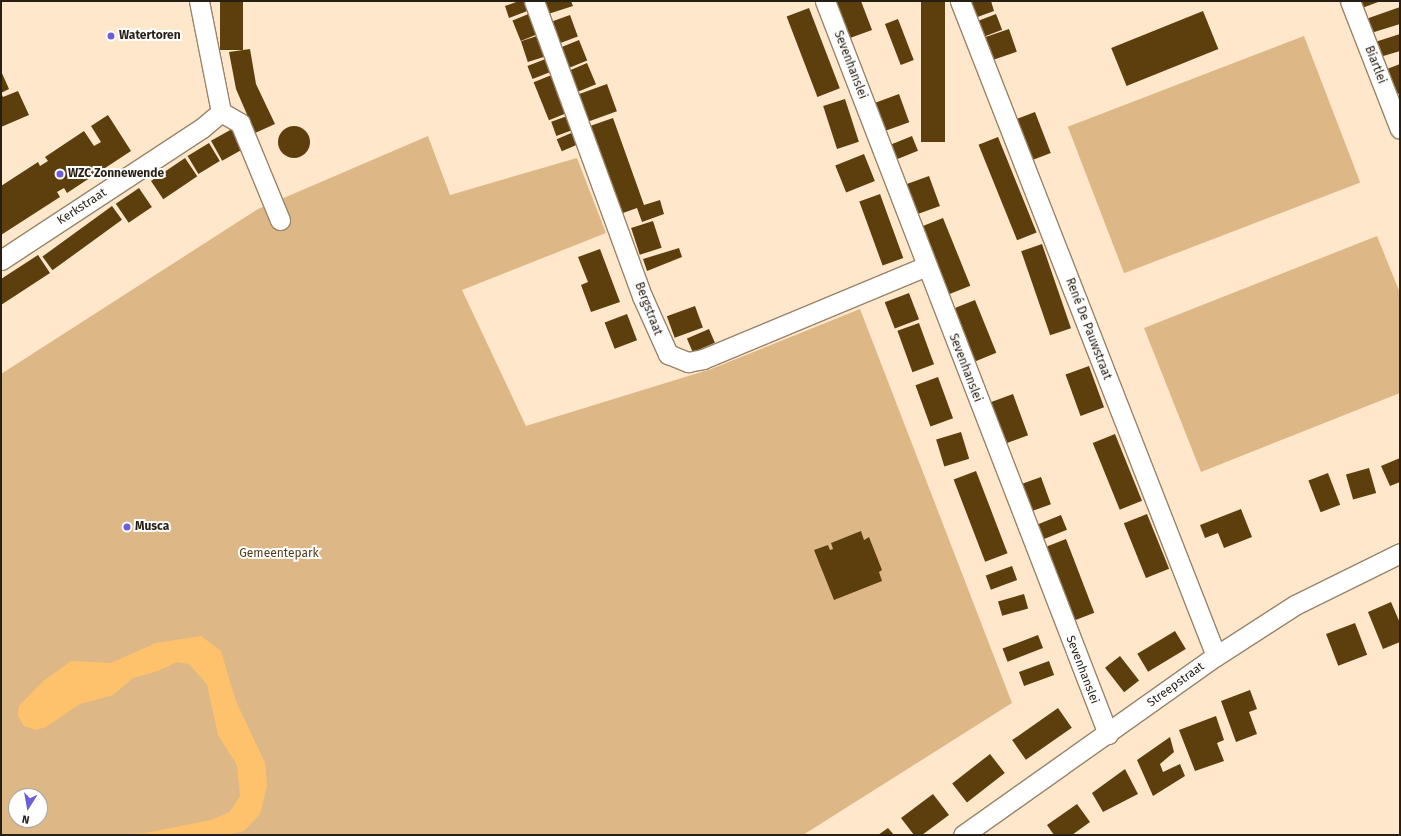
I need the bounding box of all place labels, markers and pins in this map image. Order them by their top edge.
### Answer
place label: Watertoren [119,29,181,43]
marker: Watertoren [106,31,116,41]
place label: WZC Zonnewende [68,167,164,181]
marker: WZC Zonnewende [55,169,65,179]
place label: Musca [135,520,169,534]
marker: Musca [122,522,132,532]

